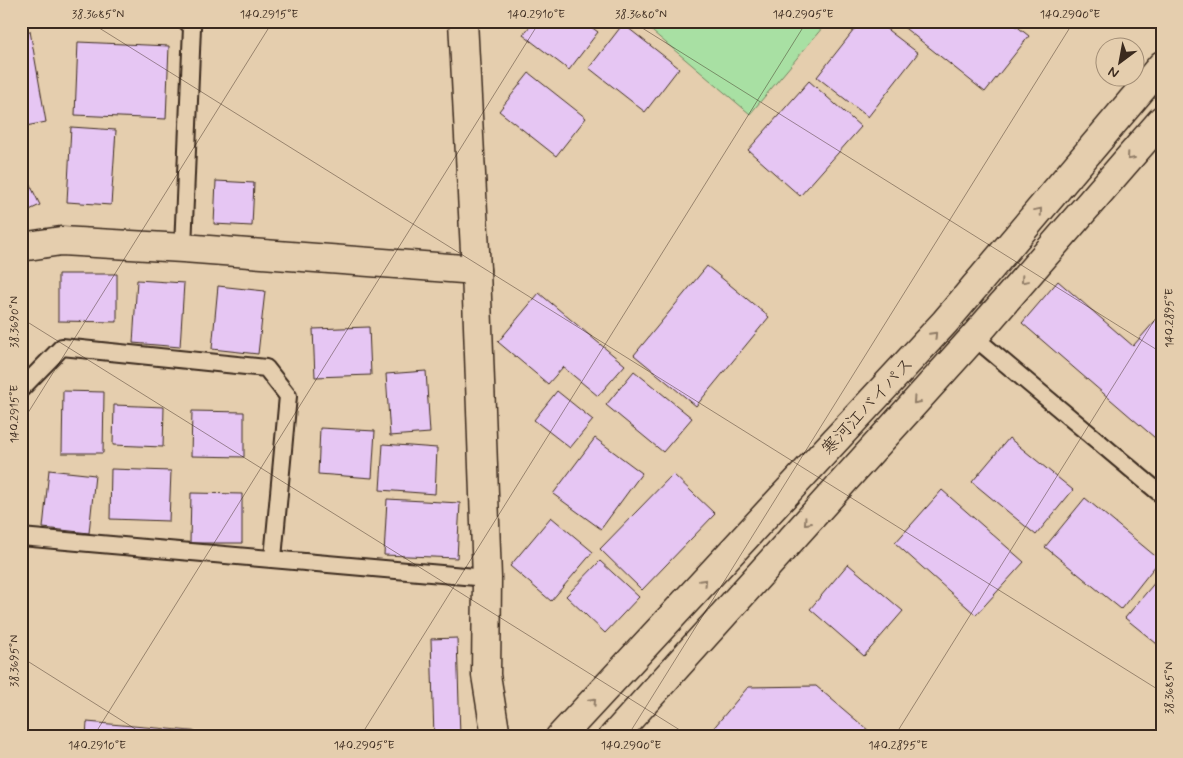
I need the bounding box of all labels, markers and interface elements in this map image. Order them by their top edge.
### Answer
text: 38.3685°N [72,7,124,23]
text: 140.2915°E [240,7,298,23]
text: 140.2910°E [507,7,565,23]
text: 38.3680°N [615,7,667,23]
text: 140.2905°E [772,7,834,23]
text: 140.2900°E [1040,7,1100,23]
north arrow [1096,38,1146,88]
text: N [1105,62,1122,82]
one-way arrow [1127,151,1136,160]
one-way arrow [1033,207,1042,216]
one-way arrow [1020,274,1029,283]
text: 140.2895°E [1162,288,1178,348]
text: 38.3690°N [7,296,23,348]
one-way arrow [928,331,937,340]
street label: 寒河江バイパス [816,353,919,461]
text: 140.2915°E [7,385,23,443]
one-way arrow [913,396,922,405]
one-way arrow [804,517,813,526]
one-way arrow [698,579,707,588]
text: 38.3695°N [7,635,23,687]
text: 38.3685°N [1162,662,1178,714]
one-way arrow [587,698,596,707]
text: 140.2910°E [68,738,126,754]
text: 140.2905°E [333,738,395,754]
text: 140.2900°E [601,738,661,754]
text: 140.2895°E [868,738,928,754]

